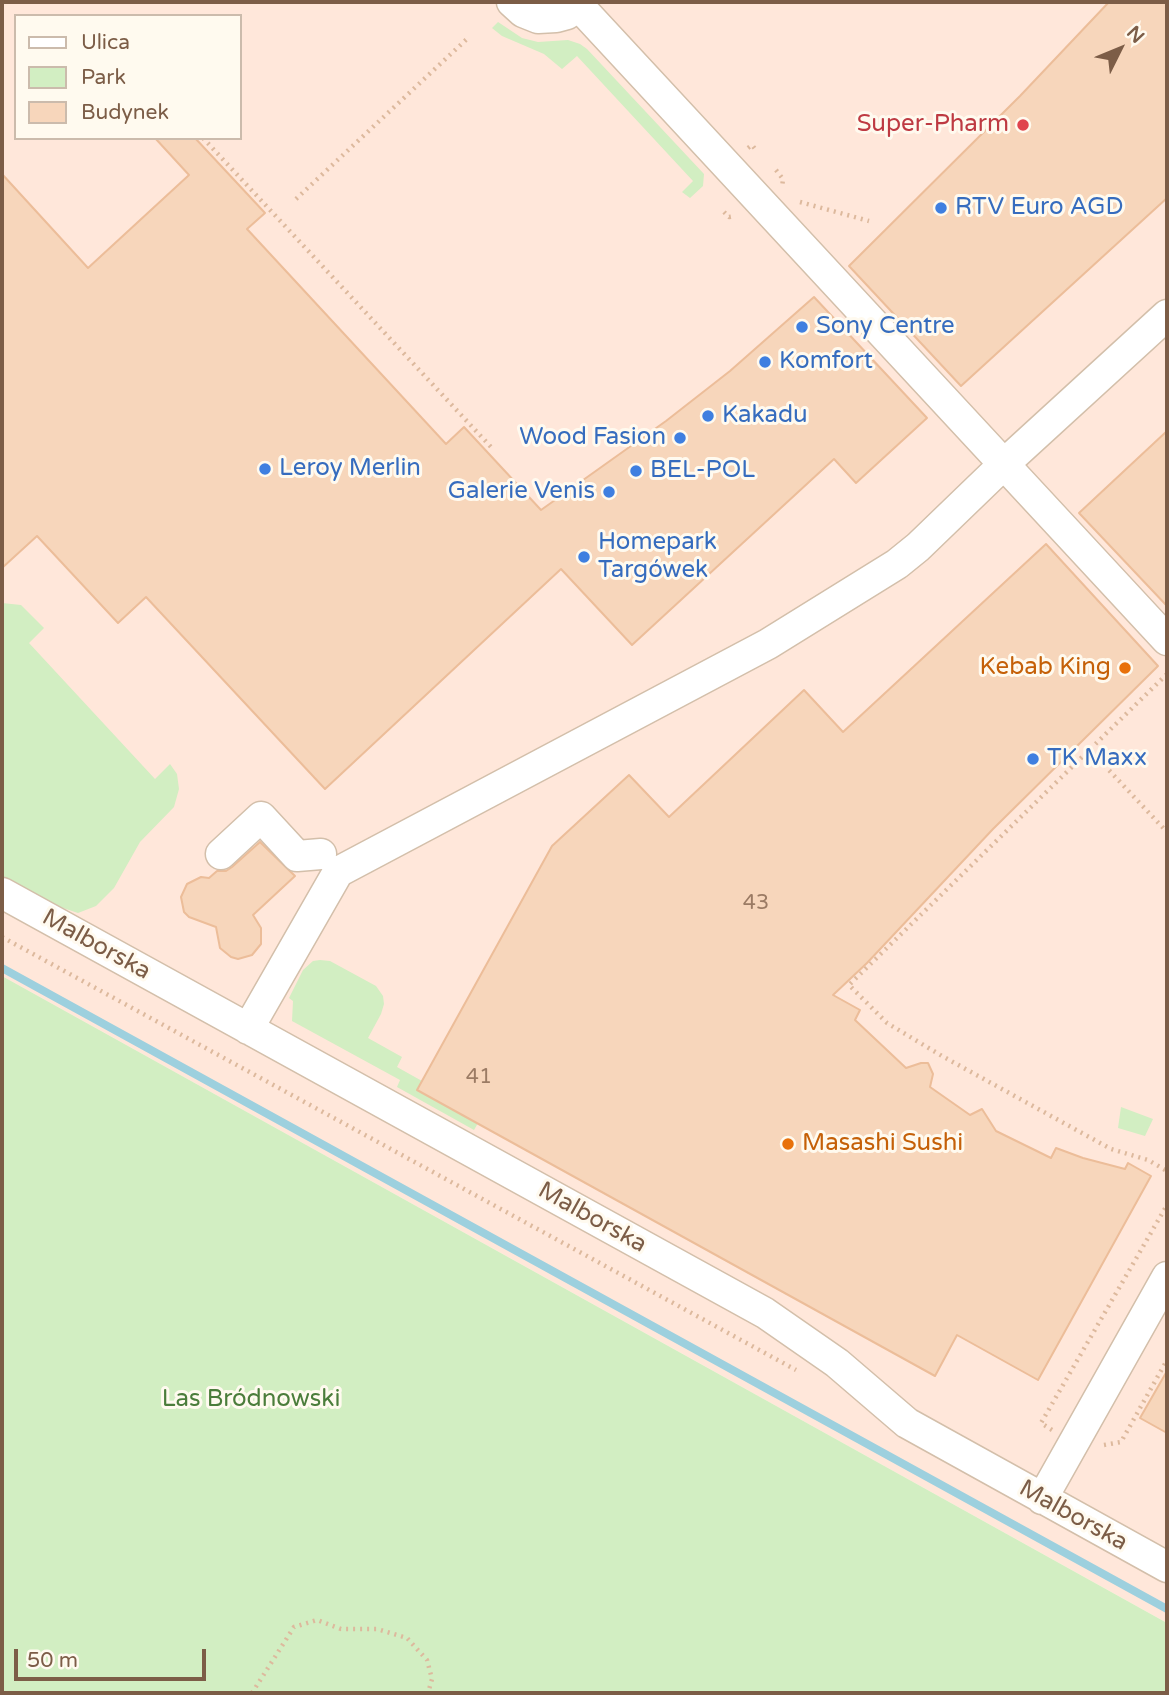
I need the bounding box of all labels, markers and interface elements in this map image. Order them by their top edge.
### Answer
legend [14,14,242,140]
north arrow [1085,14,1155,84]
text: N [1122,22,1149,48]
text: Ulica [81,30,130,55]
text: Park [81,65,126,90]
text: Budynek [81,100,169,125]
place label: Super-Pharm [857,111,1009,139]
marker: Super-Pharm [1015,117,1031,133]
place label: RTV Euro AGD [955,194,1124,222]
marker: RTV Euro AGD [933,200,949,216]
place label: Sony Centre [816,313,955,341]
marker: Sony Centre [794,319,810,335]
place label: Komfort [779,348,873,376]
marker: Komfort [757,354,773,370]
place label: Kakadu [722,402,808,430]
marker: Kakadu [700,408,716,424]
place label: Wood Fasion [519,424,666,452]
marker: Wood Fasion [672,430,688,446]
place label: Leroy Merlin [279,455,421,483]
place label: BEL-POL [650,457,755,485]
marker: Leroy Merlin [257,461,273,477]
marker: BEL-POL [628,463,644,479]
place label: Galerie Venis [448,478,595,506]
marker: Galerie Venis [601,484,617,500]
place label: Homepark Targówek [598,529,717,585]
marker: Homepark Targówek [576,549,592,565]
place label: Kebab King [980,654,1111,682]
marker: Kebab King [1117,660,1133,676]
place label: TK Maxx [1047,745,1147,773]
marker: TK Maxx [1025,751,1041,767]
house number: 43 [743,890,769,916]
street label: Malborska [37,903,155,987]
house number: 41 [466,1064,492,1090]
place label: Masashi Sushi [802,1130,963,1158]
marker: Masashi Sushi [780,1136,796,1152]
street label: Malborska [533,1176,651,1260]
park label: Las Bródnowski [162,1386,340,1414]
street label: Malborska [1014,1474,1132,1558]
scale bar [18,1636,210,1680]
text: 50 m [27,1648,78,1673]

